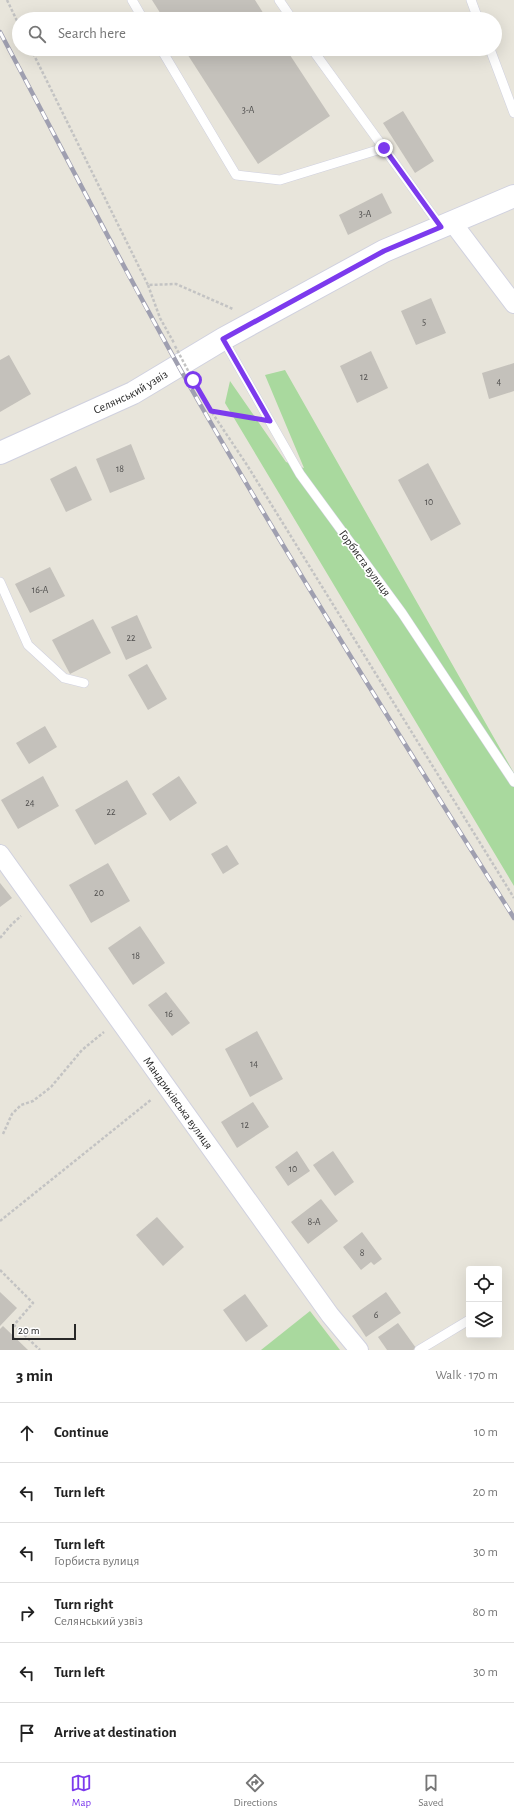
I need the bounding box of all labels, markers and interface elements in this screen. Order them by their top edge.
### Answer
search box [12,12,502,56]
icon: search [26,23,48,45]
text: Search here [58,26,126,41]
house number: 3-А [242,105,254,115]
route end [375,139,393,157]
house number: 3-А [359,209,371,219]
house number: 5 [422,317,426,327]
street label: Селянський узвіз [91,368,170,416]
route start [184,371,202,389]
house number: 12 [360,372,368,382]
house number: 4 [497,377,502,387]
house number: 18 [116,464,124,474]
house number: 10 [425,497,433,507]
street label: Горбиста вулиця [336,528,393,599]
house number: 16-А [32,585,48,595]
house number: 22 [126,633,136,643]
house number: 24 [25,798,35,808]
house number: 22 [106,807,116,817]
house number: 20 [94,888,104,898]
house number: 18 [132,951,140,961]
house number: 16 [165,1009,173,1019]
street label: Мандриківська вулиця [141,1054,215,1151]
house number: 14 [250,1059,258,1069]
house number: 12 [241,1120,249,1130]
house number: 10 [289,1164,297,1174]
house number: 8-А [307,1217,321,1227]
house number: 8 [360,1248,365,1258]
map controls [466,1266,502,1338]
button: locate [466,1266,502,1302]
button: layers [466,1302,502,1338]
house number: 6 [374,1310,379,1320]
scale bar [12,1322,76,1341]
text: 20 m [18,1325,39,1336]
text: 3 min [16,1367,53,1384]
text: Walk · 170 m [435,1369,498,1382]
icon: ahead [16,1422,38,1444]
text: Continue [54,1425,109,1440]
text: 10 m [474,1426,498,1439]
icon: left [16,1482,38,1504]
text: Turn left [54,1485,105,1500]
text: 20 m [473,1486,498,1499]
text: Turn left [54,1537,105,1552]
icon: left [16,1542,38,1564]
text: 30 m [473,1546,498,1559]
text: Горбиста вулиця [54,1555,139,1568]
text: Turn right [54,1597,113,1612]
icon: right [16,1602,38,1624]
text: 80 m [472,1606,498,1619]
text: Селянський узвіз [54,1615,143,1628]
icon: left [16,1662,38,1684]
text: Turn left [54,1665,105,1680]
text: 30 m [473,1666,498,1679]
icon: arrive [16,1722,38,1744]
text: Arrive at destination [54,1725,177,1740]
tab: Map [70,1772,92,1809]
tab: Directions [233,1772,277,1809]
tab: Saved [418,1772,443,1809]

